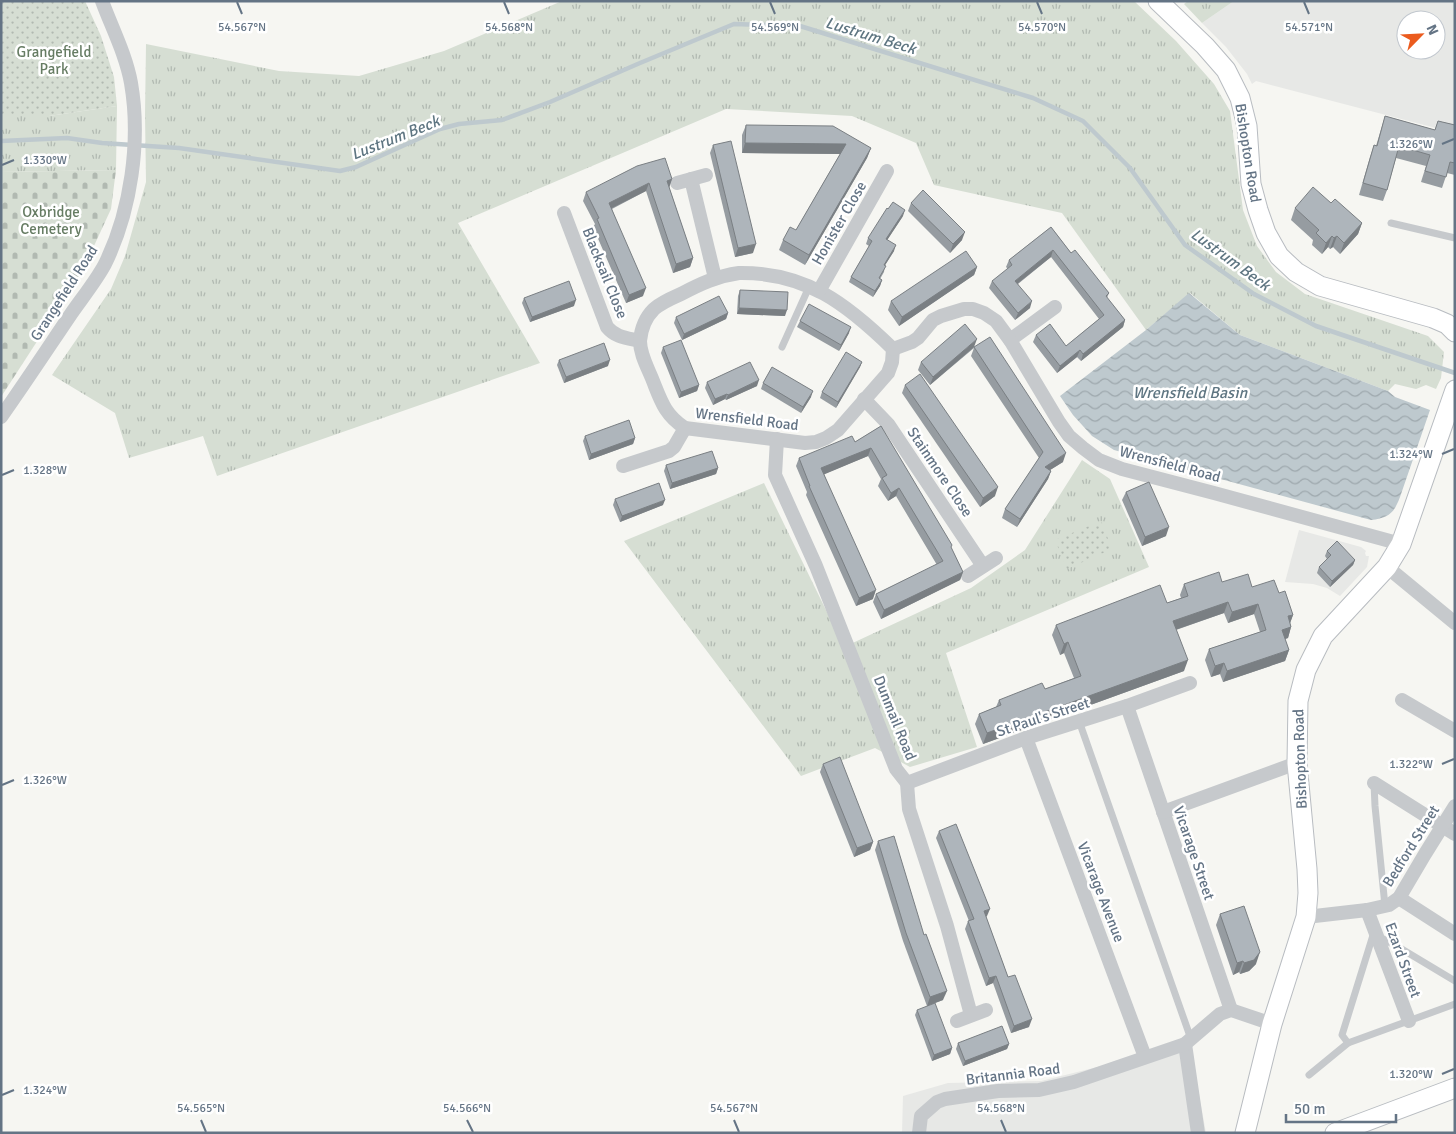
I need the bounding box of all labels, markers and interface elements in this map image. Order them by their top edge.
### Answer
north arrow [1396,10,1446,60]
water label: Lustrum Beck [823,13,920,60]
text: 54.567°N [218,20,266,35]
text: 54.568°N [485,20,533,35]
text: 54.569°N [751,20,799,35]
text: 54.570°N [1018,20,1066,35]
text: 54.571°N [1285,20,1333,35]
text: N [1423,22,1442,38]
park label: Grangefield Park [17,43,91,78]
street label: Bishopton Road [1231,102,1265,204]
water label: Lustrum Beck [348,110,444,165]
text: 1.326°W [1389,137,1433,152]
text: 1.330°W [23,153,67,168]
street label: Honister Close [808,178,870,268]
park label: Oxbridge Cemetery [20,203,82,238]
water label: Lustrum Beck [1187,224,1276,297]
street label: Blacksail Close [579,225,631,321]
street label: Grangefield Road [26,242,102,344]
water label: Wrensfield Basin [1133,383,1248,403]
street label: Wrensfield Road [694,404,800,434]
street label: Stainmore Close [903,424,977,520]
street label: Wrensfield Road [1118,442,1223,486]
text: 1.324°W [1389,447,1433,462]
text: 1.328°W [23,463,67,478]
street label: Dunmail Road [870,673,920,763]
street label: St Paul's Street [994,693,1092,741]
street label: Bishopton Road [1289,709,1311,809]
text: 1.322°W [1389,757,1433,772]
text: 1.326°W [23,773,67,788]
street label: Bedford Street [1379,802,1443,890]
street label: Vicarage Street [1170,804,1218,902]
street label: Vicarage Avenue [1074,839,1128,945]
street label: Ezard Street [1381,920,1425,1000]
street label: Britannia Road [965,1059,1061,1089]
text: 1.320°W [1389,1067,1433,1082]
text: 1.324°W [23,1083,67,1098]
scale bar [1286,1092,1396,1124]
text: 50 m [1294,1100,1325,1118]
text: 54.565°N [177,1101,225,1116]
text: 54.566°N [443,1101,491,1116]
text: 54.567°N [710,1101,758,1116]
text: 54.568°N [977,1101,1025,1116]

